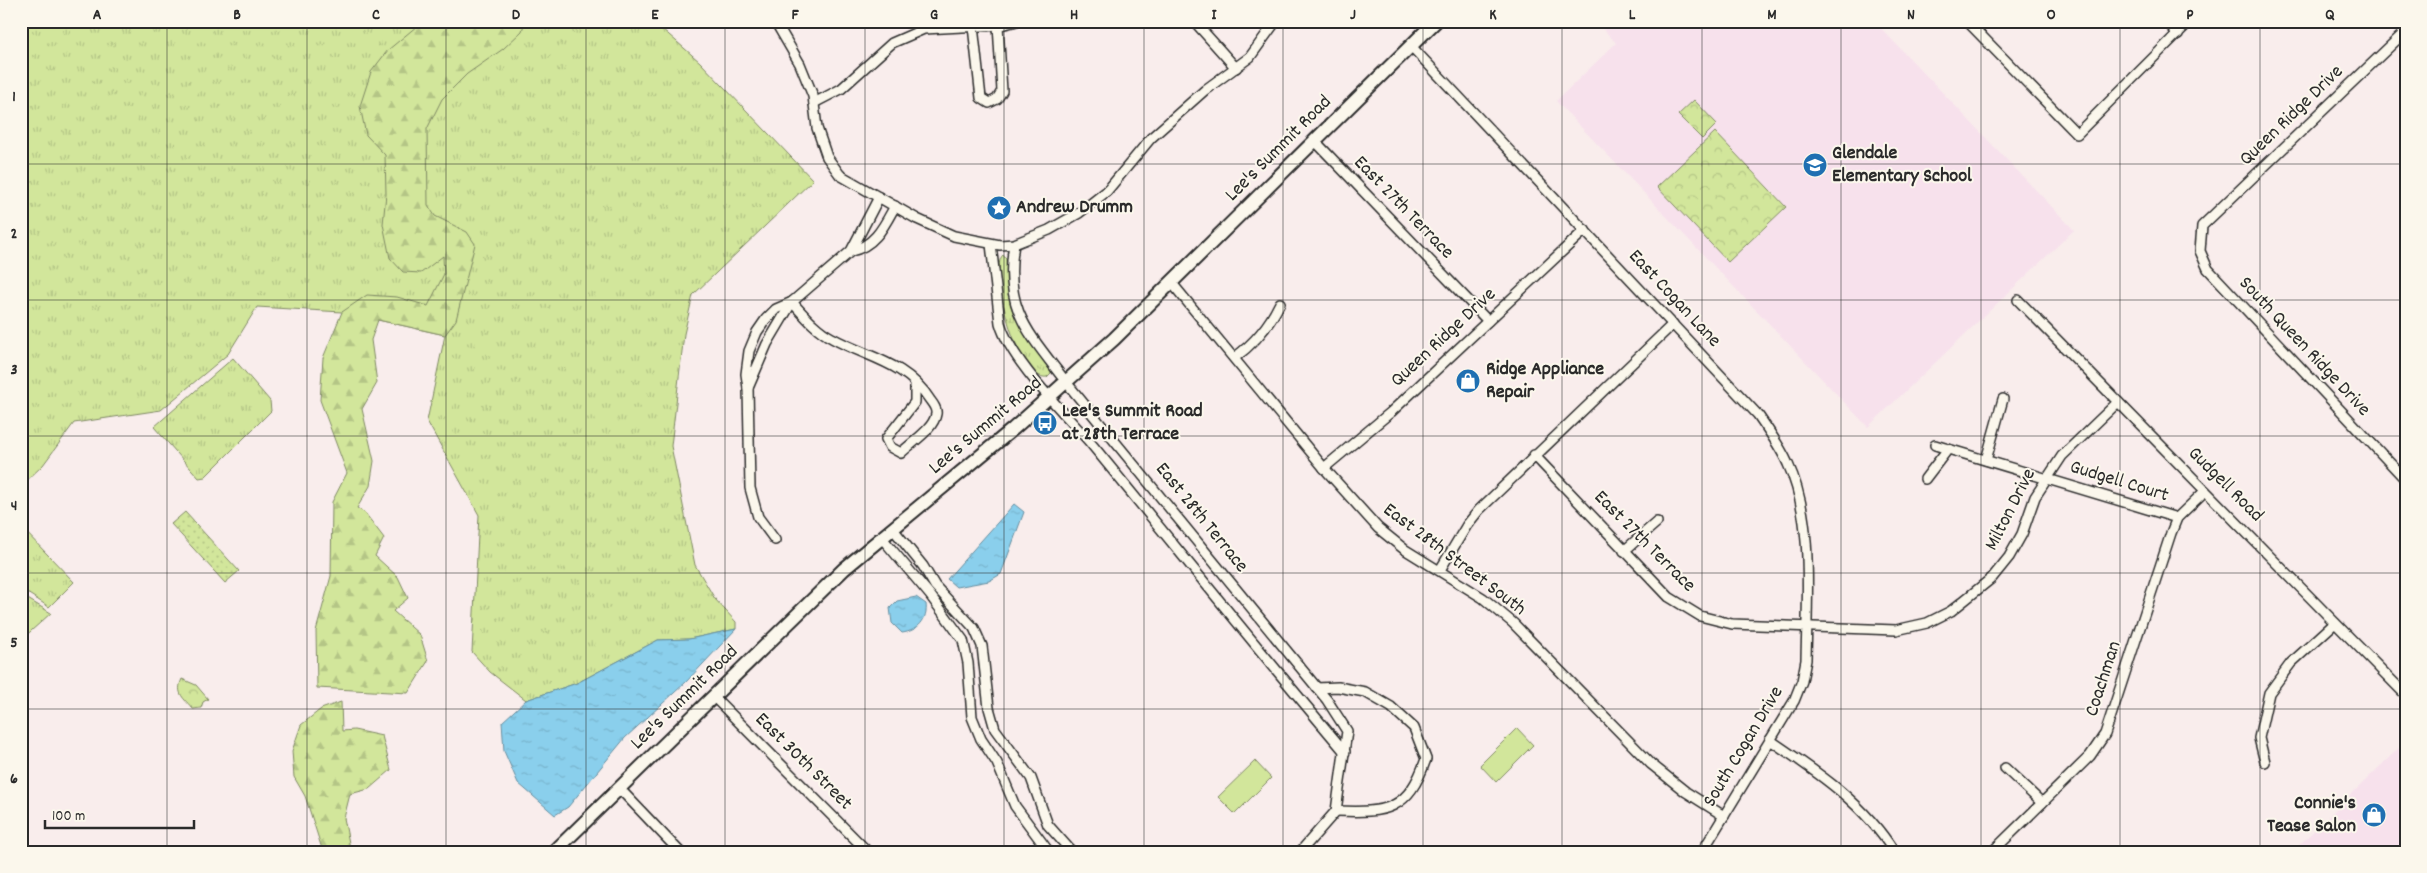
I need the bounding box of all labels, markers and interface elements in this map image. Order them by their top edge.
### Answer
text: A [93,4,102,27]
text: B [233,4,241,27]
text: C [372,4,380,27]
text: D [512,4,521,27]
text: E [651,4,659,27]
text: F [791,4,799,27]
text: G [930,4,938,27]
text: H [1070,4,1078,27]
text: I [1212,4,1218,27]
text: J [1350,4,1356,27]
text: K [1489,4,1497,27]
text: L [1629,4,1636,27]
text: M [1767,4,1777,27]
text: N [1907,4,1915,27]
text: O [2046,4,2056,27]
text: P [2186,4,2194,27]
text: Q [2325,4,2335,27]
street label: Queen Ridge Drive [2234,59,2350,173]
text: 1 [12,86,16,109]
street label: Lee's Summit Road [1219,89,1339,209]
place label: Glendale Elementary School [1832,140,1972,191]
street label: East 27th Terrace [1346,150,1460,266]
school or university icon: Glendale Elementary School [1802,152,1828,178]
place label: Andrew Drumm [1016,194,1133,222]
place icon: Andrew Drumm [986,195,1012,221]
text: 2 [11,223,18,246]
street label: East Cogan Lane [1621,244,1727,354]
street label: South Queen Ridge Drive [2231,271,2377,423]
street label: Queen Ridge Drive [1385,282,1503,394]
place label: Ridge Appliance Repair [1486,356,1604,407]
text: 3 [10,359,18,382]
shop icon: Ridge Appliance Repair [1455,368,1481,394]
street label: Lee's Summit Road [923,370,1049,482]
place label: Lee's Summit Road at 28th Terrace [1062,398,1203,449]
bus stop icon: Lee's Summit Road at 28th Terrace [1032,410,1058,436]
street label: Gudgell Road [2181,441,2269,529]
street label: Gudgell Court [2066,454,2172,510]
street label: East 28th Terrace [1148,457,1254,579]
street label: Milton Drive [1978,464,2044,556]
street label: East 27th Terrace [1587,485,1701,599]
text: 4 [11,495,17,518]
street label: East 28th Street South [1377,497,1531,623]
text: 5 [10,632,18,655]
street label: Coachman [2079,638,2129,720]
street label: Lee's Summit Road [625,639,745,757]
street label: South Cogan Drive [1697,681,1791,813]
street label: East 30th Street [748,707,858,817]
text: 6 [10,768,18,791]
place label: Connie's Tease Salon [2267,790,2356,841]
scale bar [45,798,194,830]
shop icon: Connie's Tease Salon [2361,802,2387,828]
text: 100 m [52,806,85,828]

